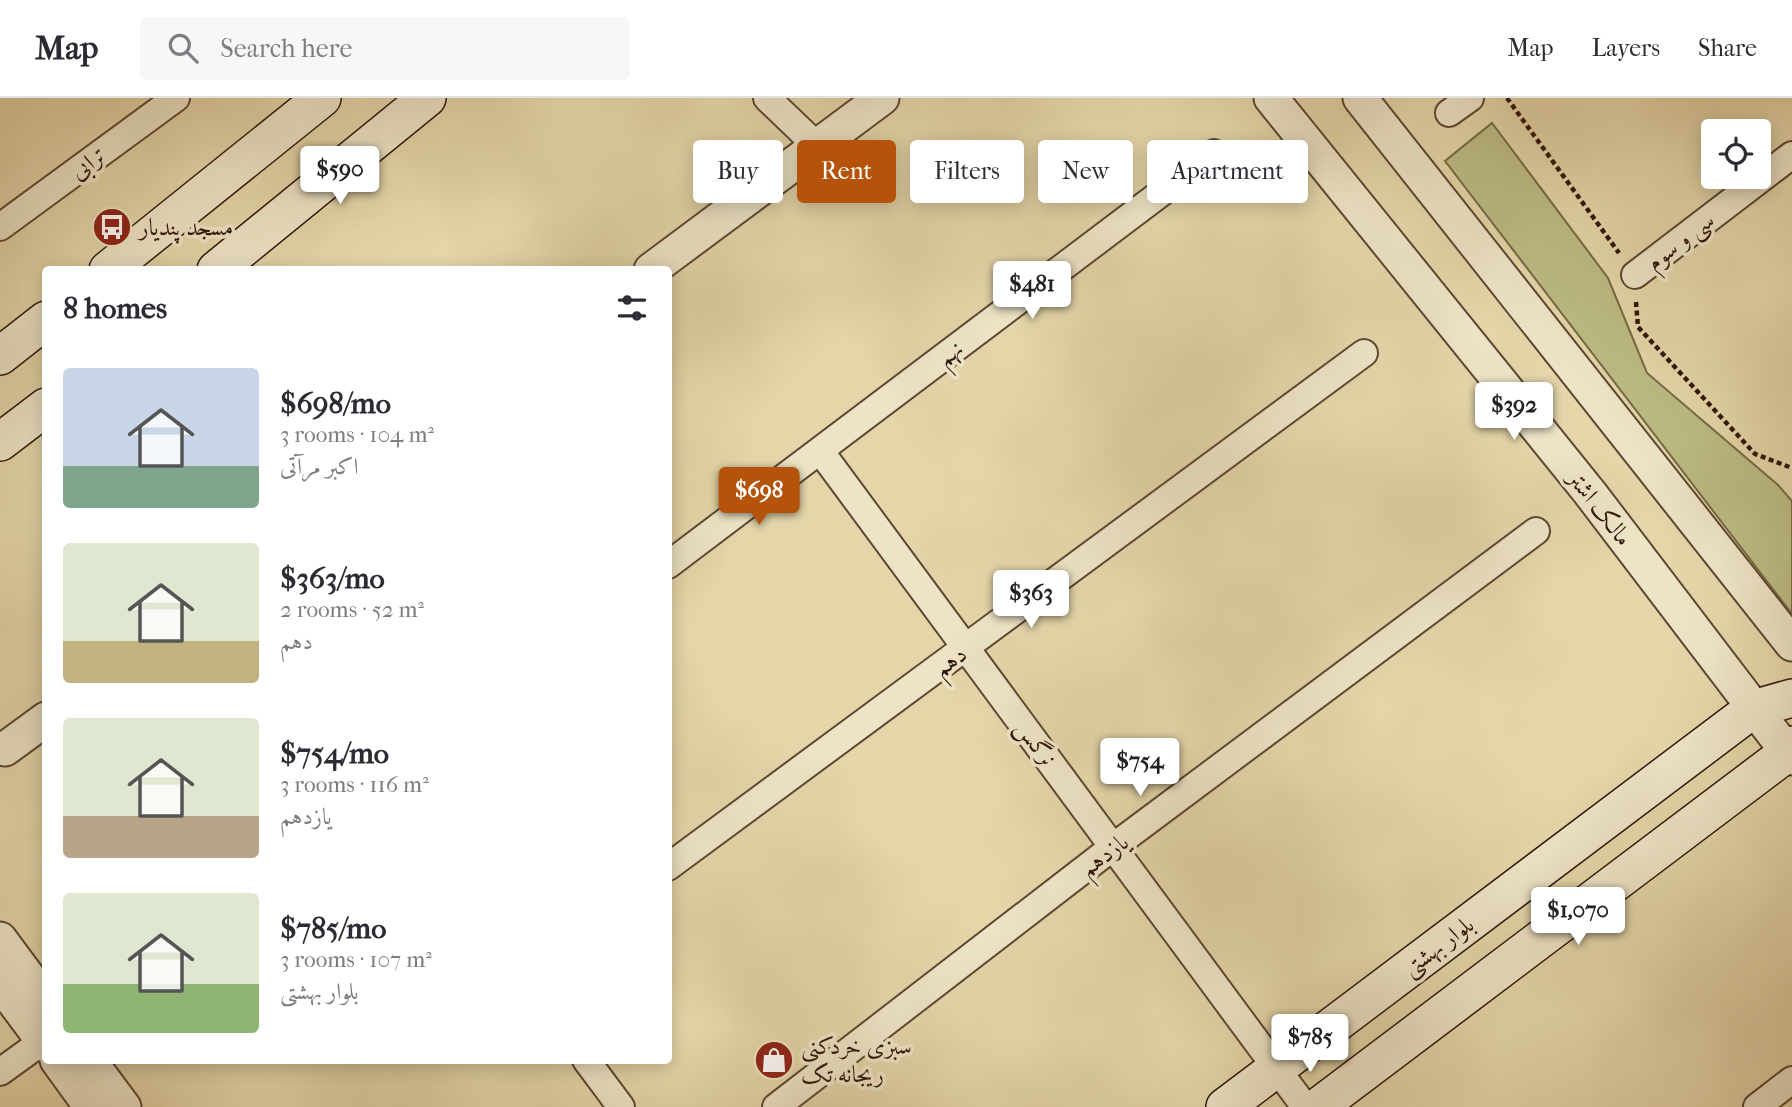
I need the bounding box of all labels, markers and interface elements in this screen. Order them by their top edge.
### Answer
search box [140,17,630,80]
text: Map [35,29,98,68]
icon: search [164,29,202,67]
text: Search here [220,33,352,64]
text: Map [1508,34,1554,62]
text: Layers [1592,34,1660,62]
text: Share [1698,34,1757,62]
map controls [1701,119,1771,189]
button: locate [1701,119,1771,189]
chip: Buy [693,140,783,203]
chip: Rent [797,140,896,203]
chip: Filters [910,140,1024,203]
chip: New [1038,140,1133,203]
chip: Apartment [1147,140,1308,203]
street label: ترابی [65,141,113,188]
pin: $590 [299,146,381,206]
text: $590 [316,155,364,182]
bus stop icon: مسجد پندیار [91,206,133,248]
street label: سی و سوم [1640,206,1724,282]
place label: مسجد پندیار [137,213,233,244]
pin: $481 [991,262,1073,321]
text: $481 [1009,270,1055,297]
icon: filters [613,289,651,327]
text: 8 homes [63,291,167,326]
street label: نهم [931,334,973,378]
pin: $392 [1473,382,1555,442]
text: $698/mo [280,386,391,421]
text: $392 [1491,391,1537,418]
icon: home [119,396,203,480]
text: 3 rooms · 104 m² [280,421,434,448]
text: اکبر مرآتی [280,453,358,480]
street label: مالک اشتر [1560,462,1638,551]
pin: $698 [718,468,800,527]
text: $698 [735,476,783,503]
text: $363/mo [280,561,385,596]
pin: $363 [990,570,1072,630]
icon: home [119,571,203,655]
text: $363 [1009,579,1053,606]
text: 2 rooms · 52 m² [280,596,424,623]
text: دهم [280,628,313,655]
street label: دهم [928,640,977,689]
street label: نرگس [1008,714,1063,773]
text: $754/mo [280,736,389,771]
pin: $754 [1099,738,1181,798]
icon: home [119,746,203,830]
text: $754 [1116,747,1164,774]
text: 3 rooms · 116 m² [280,771,429,798]
text: یازدهم [280,803,332,830]
street label: یازدهم [1074,827,1140,889]
pin: $1,070 [1521,888,1635,947]
text: $1,070 [1547,896,1609,923]
street label: بلوار بهشتی [1397,910,1481,984]
text: $785/mo [280,911,386,946]
icon: home [119,921,203,1005]
text: 3 rooms · 107 m² [280,946,432,973]
text: بلوار بهشتی [280,978,359,1005]
pin: $785 [1269,1014,1351,1074]
text: $785 [1287,1023,1333,1050]
place label: سبزی خردکنی ریجانه تک [801,1032,912,1088]
shop icon: سبزی خردکنی ریجانه تک [753,1039,795,1081]

